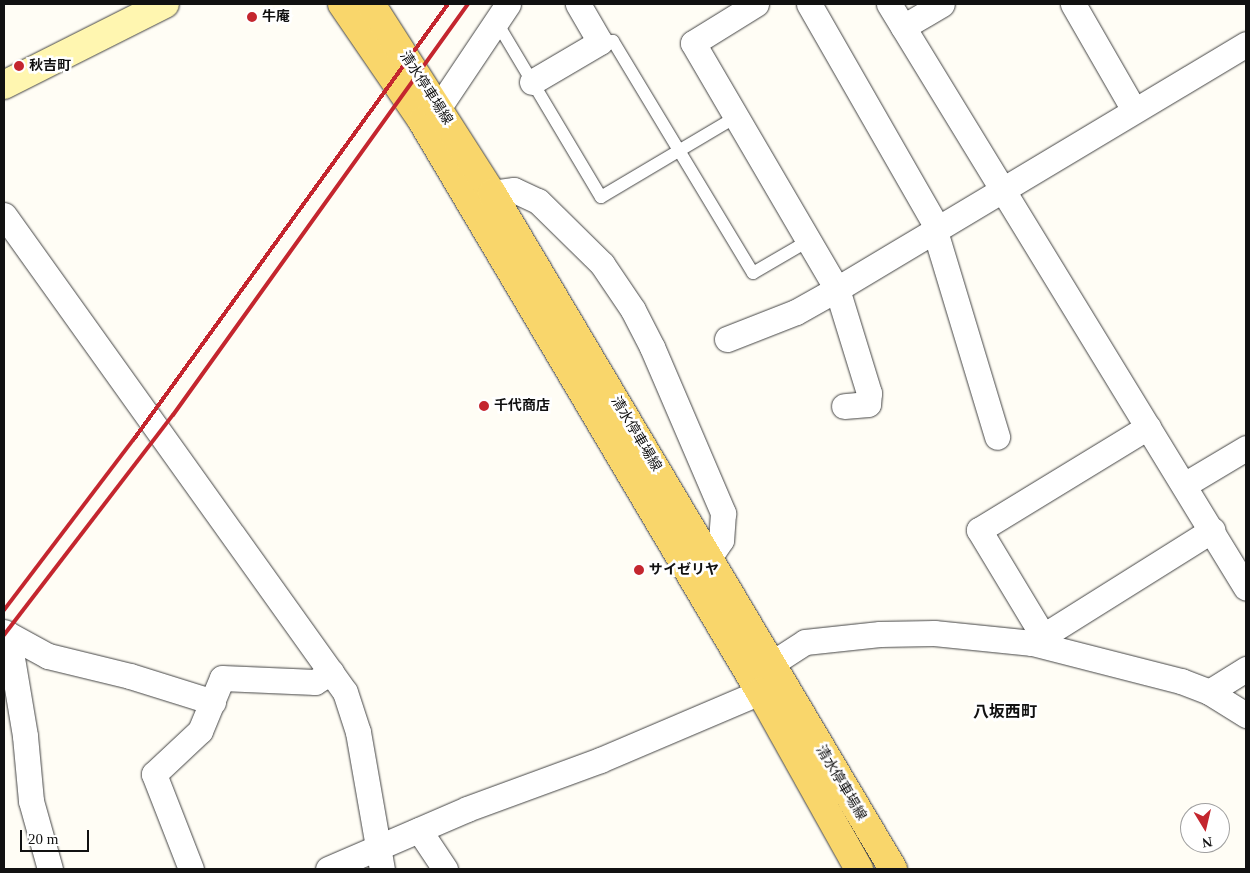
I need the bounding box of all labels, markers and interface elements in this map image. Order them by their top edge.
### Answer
place label: 牛庵 [262,9,290,25]
marker: 牛庵 [246,11,258,23]
street label: 清水停車場線 [396,48,456,128]
place label: 秋吉町 [29,58,71,74]
marker: 秋吉町 [13,60,25,72]
street label: 清水停車場線 [607,394,665,474]
place label: 千代商店 [494,398,550,414]
marker: 千代商店 [478,400,490,412]
place label: サイゼリヤ [649,562,719,578]
marker: サイゼリヤ [633,564,645,576]
district label: 八坂西町 [973,702,1037,722]
street label: 清水停車場線 [812,743,870,823]
north arrow [1180,803,1230,853]
scale bar [22,820,91,852]
text: 20 m [28,831,58,847]
text: N [1201,834,1213,851]

